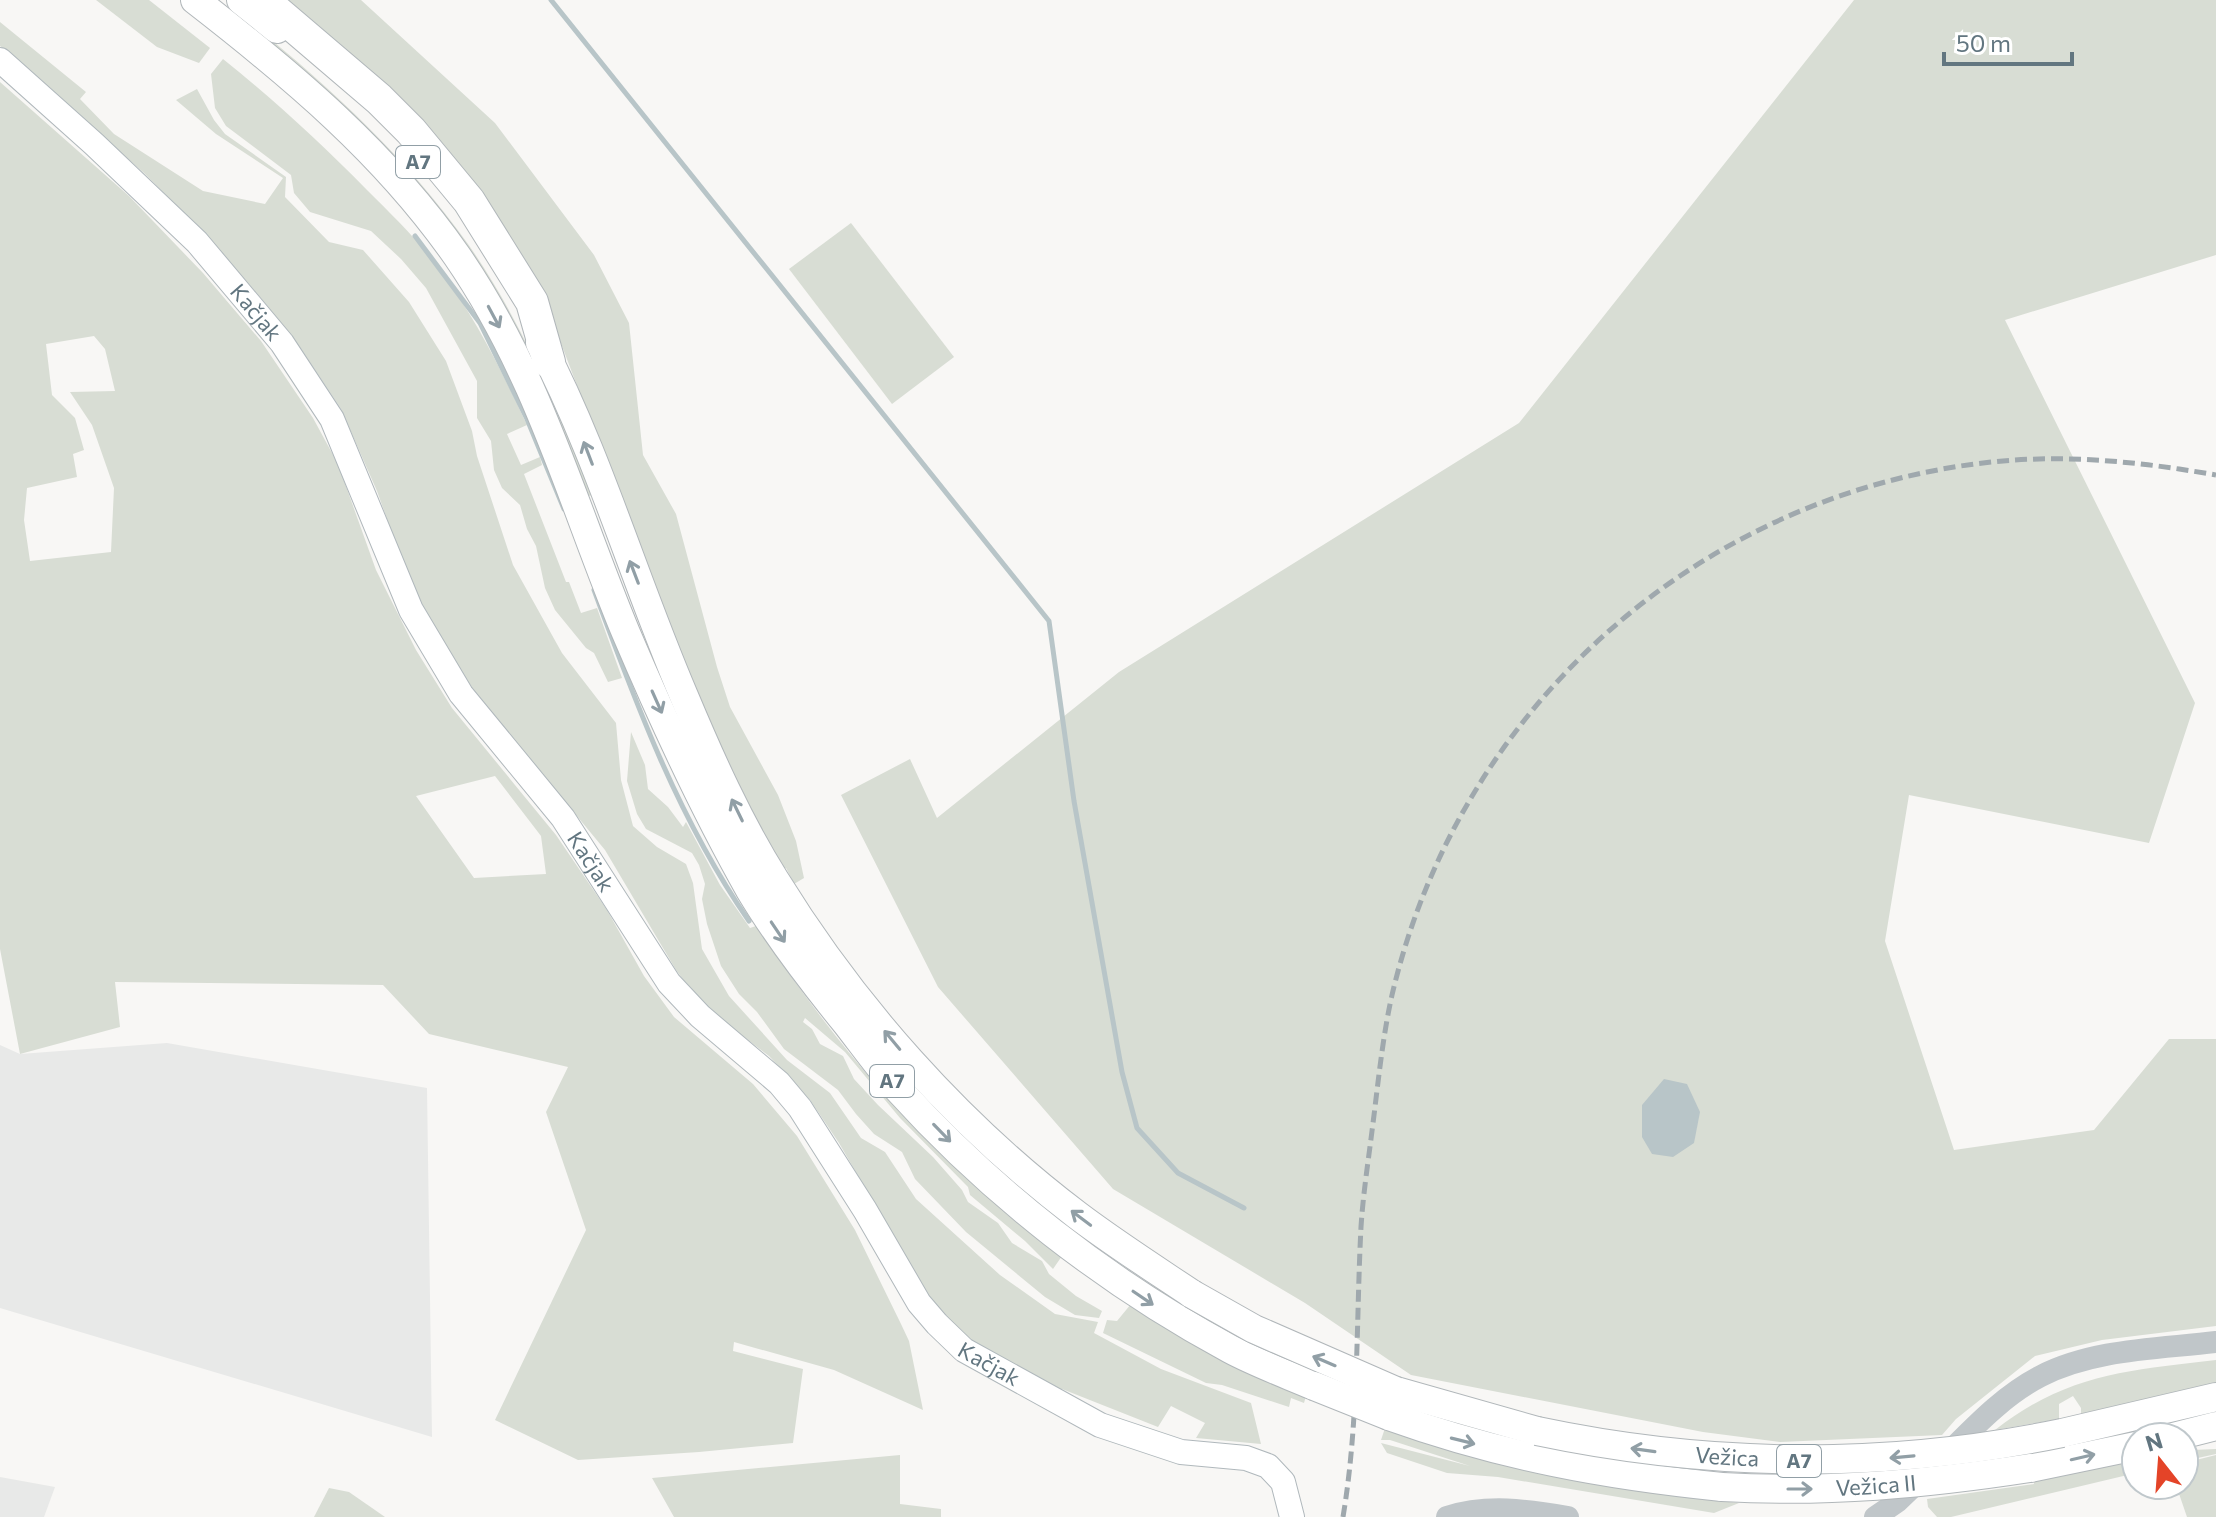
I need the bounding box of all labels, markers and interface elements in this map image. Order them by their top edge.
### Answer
scale bar [1944,16,2072,66]
text: 50 m [1956,28,2011,57]
road number: A7 [396,146,440,178]
street label: Kačjak [225,278,288,346]
one-way arrow [487,304,503,328]
one-way arrow [580,441,594,466]
one-way arrow [626,560,641,585]
one-way arrow [651,690,666,714]
one-way arrow [729,799,744,823]
street label: Kačjak [562,826,621,897]
one-way arrow [770,920,786,943]
one-way arrow [883,1030,901,1051]
road number: A7 [870,1065,914,1097]
one-way arrow [932,1123,951,1143]
one-way arrow [1071,1209,1092,1226]
one-way arrow [1131,1289,1153,1306]
street label: Kačjak [954,1336,1025,1391]
one-way arrow [1312,1353,1337,1368]
north arrow [2120,1421,2200,1501]
text: N [2142,1426,2166,1457]
one-way arrow [1449,1434,1475,1449]
street label: Vežica [1694,1441,1760,1472]
one-way arrow [1631,1442,1656,1457]
road number: A7 [1777,1445,1821,1477]
one-way arrow [1889,1449,1916,1464]
one-way arrow [2070,1449,2096,1464]
street label: Vežica II [1835,1469,1917,1501]
one-way arrow [1786,1481,1813,1497]

